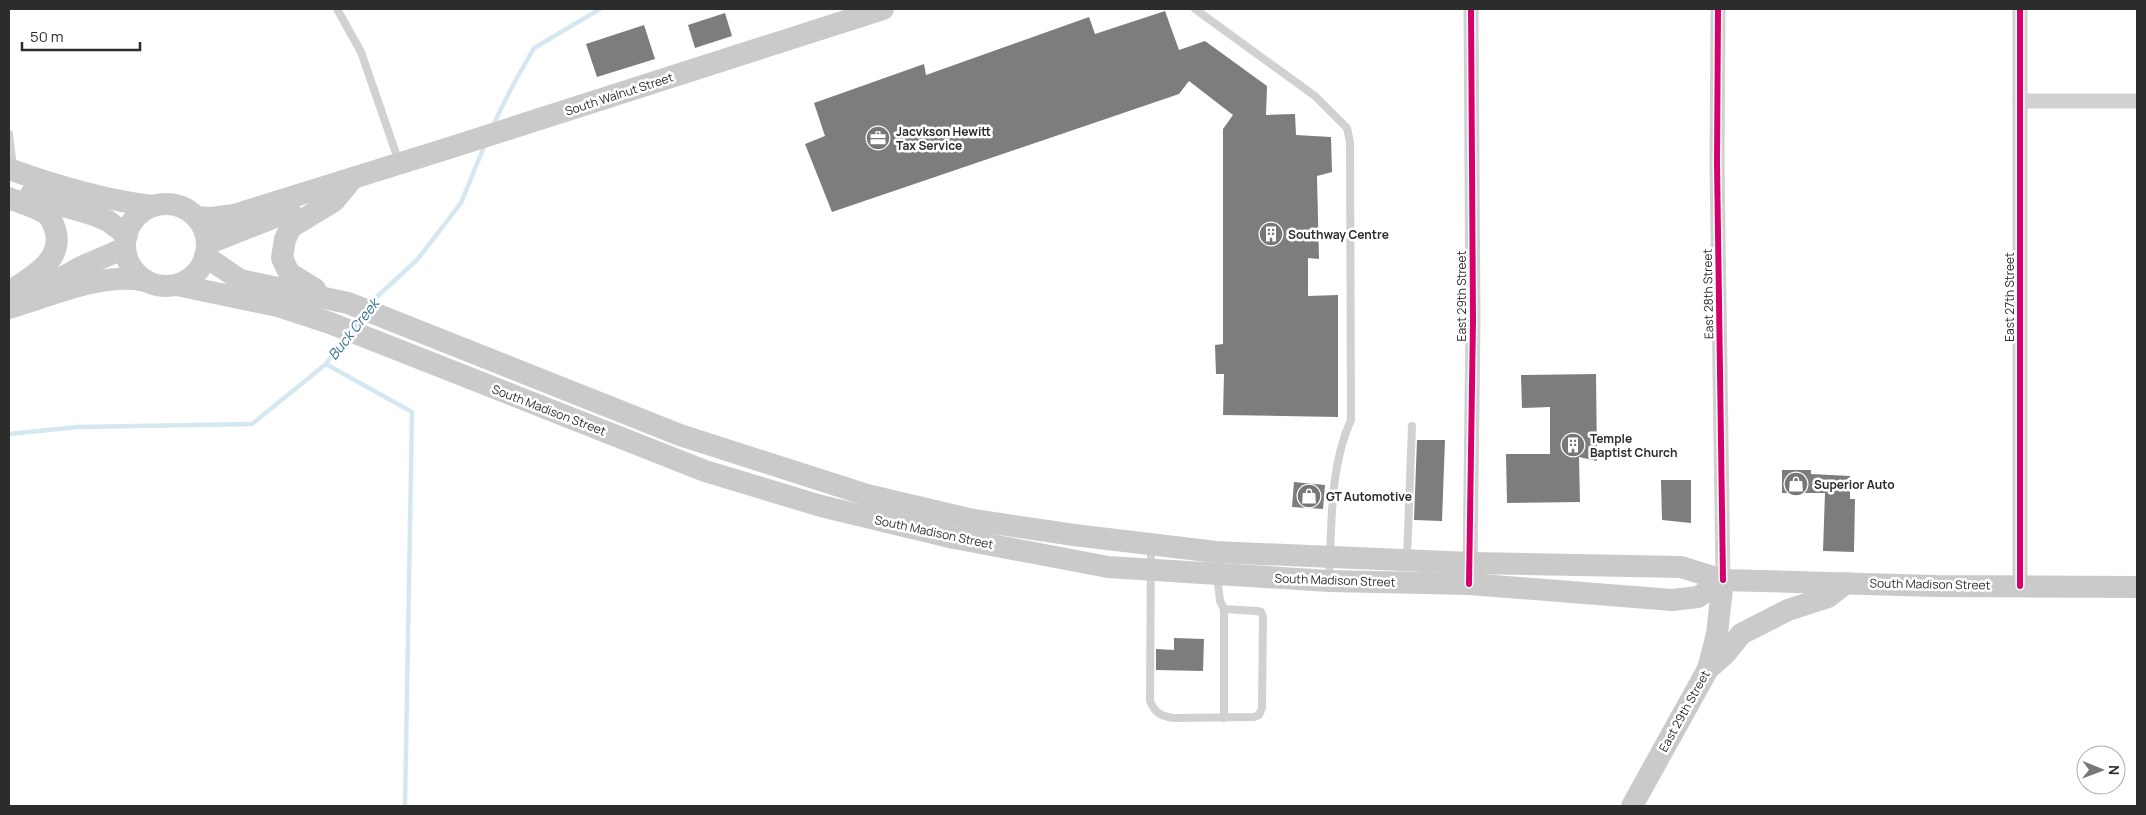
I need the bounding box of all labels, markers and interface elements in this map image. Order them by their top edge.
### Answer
scale bar [22,20,140,52]
text: 50 m [30,26,64,47]
street label: South Walnut Street [563,68,675,120]
place label: Jacvkson Hewitt Tax Service [896,123,991,154]
office icon: Jacvkson Hewitt Tax Service [865,125,891,151]
building icon: Southway Centre [1258,221,1284,247]
place label: Southway Centre [1288,226,1389,243]
street label: East 28th Street [1699,248,1717,339]
street label: East 29th Street [1453,250,1470,341]
street label: East 27th Street [2001,252,2018,342]
water label: Buck Creek [323,293,384,363]
street label: South Madison Street [490,380,609,440]
place label: Temple Baptist Church [1590,430,1678,461]
building icon: Temple Baptist Church [1560,432,1586,458]
shop icon: Superior Auto [1783,471,1809,497]
place label: Superior Auto [1814,476,1895,493]
shop icon: GT Automotive [1296,483,1322,509]
place label: GT Automotive [1326,488,1412,505]
street label: South Madison Street [873,511,995,553]
street label: South Madison Street [1274,569,1396,591]
street label: South Madison Street [1869,574,1991,594]
street label: East 29th Street [1655,667,1714,755]
north arrow [2076,745,2126,795]
text: N [2105,765,2124,775]

